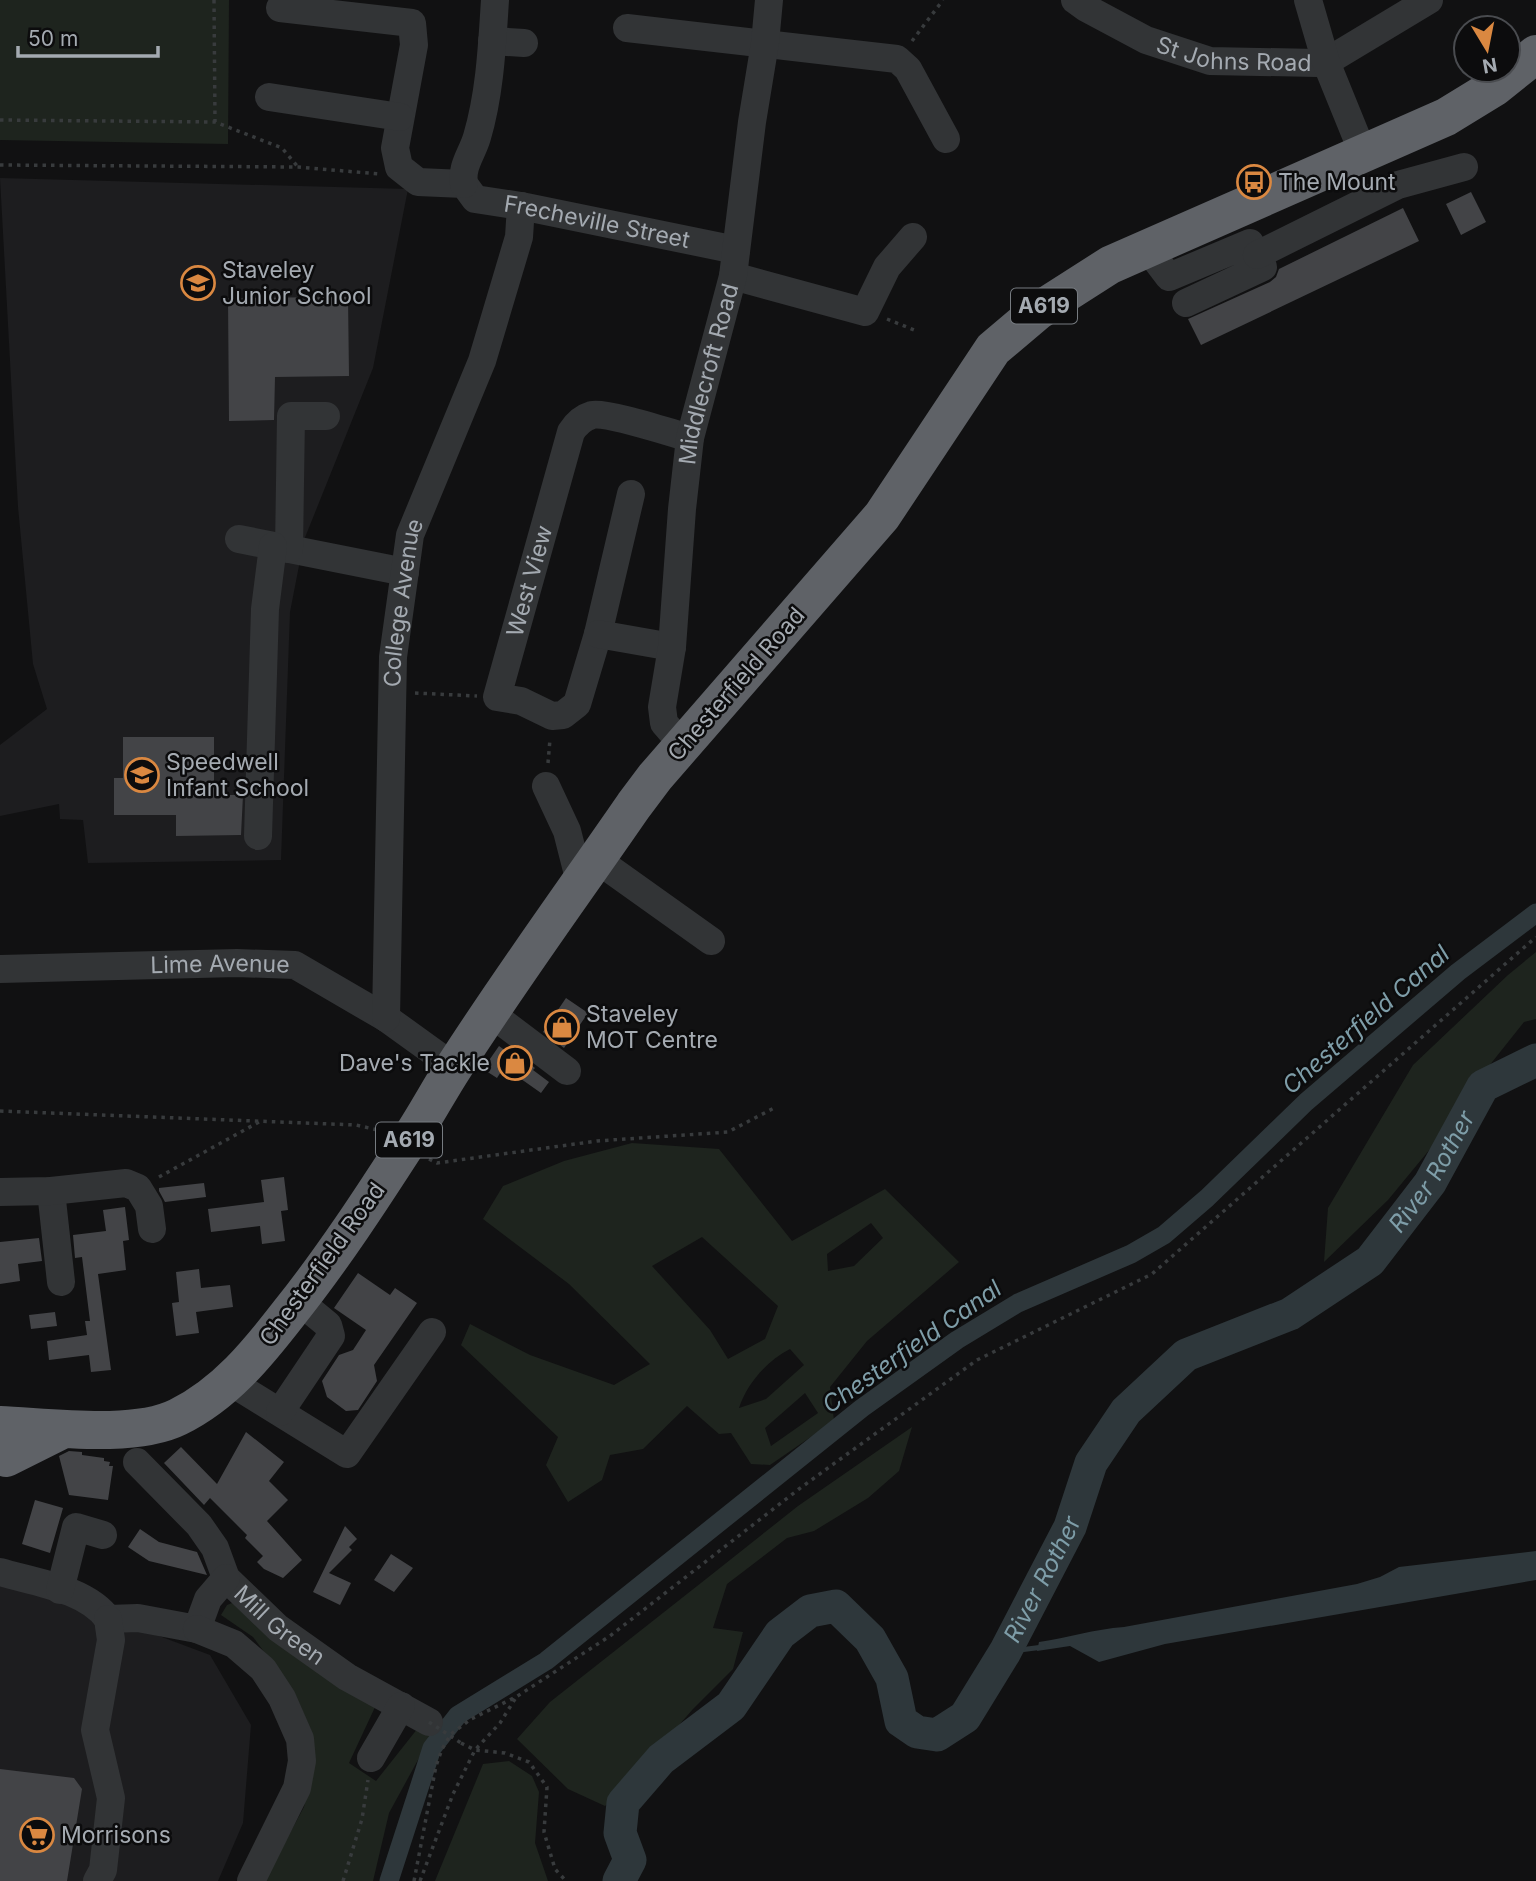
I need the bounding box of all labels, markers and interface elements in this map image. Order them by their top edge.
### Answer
scale bar [18,14,158,58]
north arrow [1452,14,1522,84]
text: 50 m [28,26,78,51]
street label: St Johns Road [1153,30,1312,77]
text: N [1481,53,1499,78]
bus stop icon: The Mount [1235,163,1273,201]
place label: The Mount [1278,168,1396,196]
street label: Frecheville Street [502,190,693,254]
place label: Staveley Junior School [222,256,371,310]
school or university icon: Staveley Junior School [179,264,217,302]
street label: Middlecroft Road [673,281,744,466]
road number: A619 [1011,288,1077,324]
street label: College Avenue [378,514,429,687]
street label: West View [501,522,558,640]
street label: Chesterfield Road [662,601,810,767]
place label: Speedwell Infant School [166,748,309,802]
school or university icon: Speedwell Infant School [123,756,161,794]
water label: Chesterfield Canal [1276,939,1455,1100]
street label: Lime Avenue [150,949,290,979]
place label: Staveley MOT Centre [586,1000,718,1054]
shop icon: Staveley MOT Centre [543,1008,581,1046]
shop icon: Dave's Tackle [496,1044,534,1082]
place label: Dave's Tackle [339,1049,490,1077]
water label: River Rother [1382,1105,1481,1238]
road number: A619 [376,1122,442,1158]
street label: Chesterfield Road [253,1177,391,1351]
water label: Chesterfield Canal [817,1274,1007,1419]
water label: River Rother [997,1512,1087,1647]
street label: Mill Green [228,1579,330,1671]
supermarket icon: Morrisons [18,1816,56,1854]
place label: Morrisons [61,1821,171,1849]

